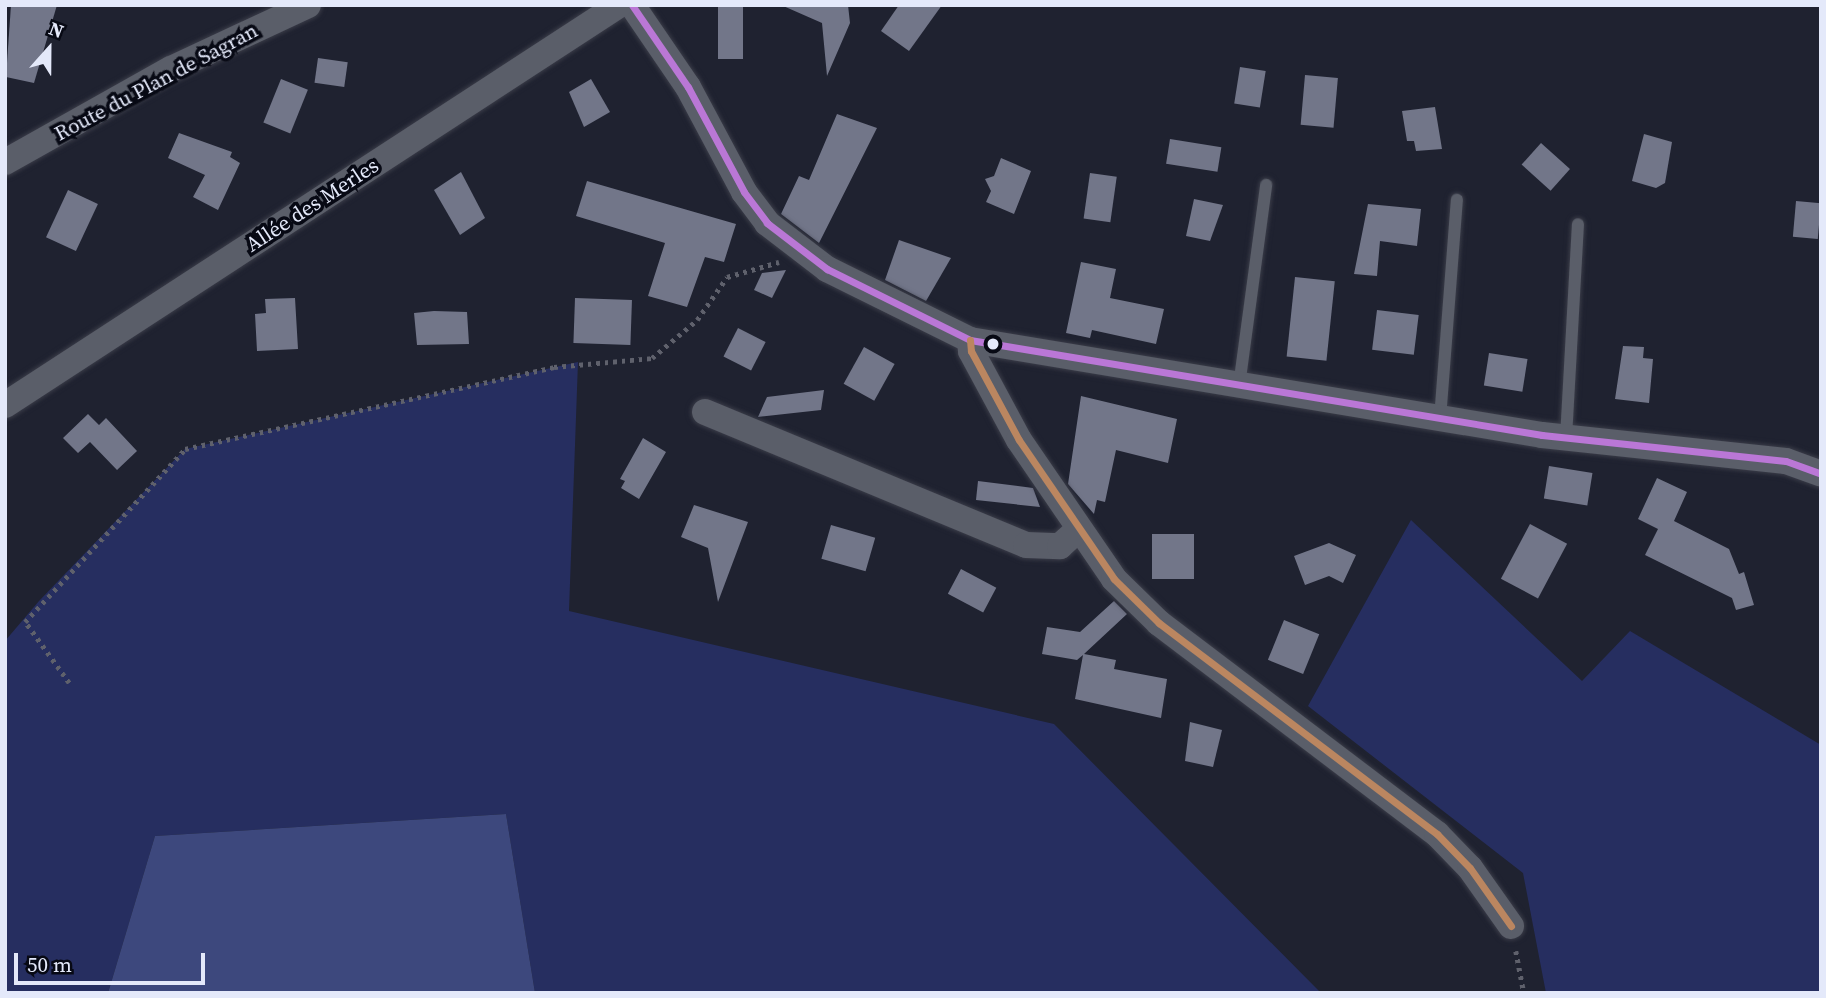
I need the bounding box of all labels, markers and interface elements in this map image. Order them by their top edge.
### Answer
north arrow [14,14,84,84]
text: N [45,15,68,44]
street label: Route du Plan de Sagran [50,18,262,146]
street label: Allée des Merles [241,153,383,257]
unlabelled marker [986,337,1000,351]
scale bar [18,939,208,983]
text: 50 m [27,950,72,979]

